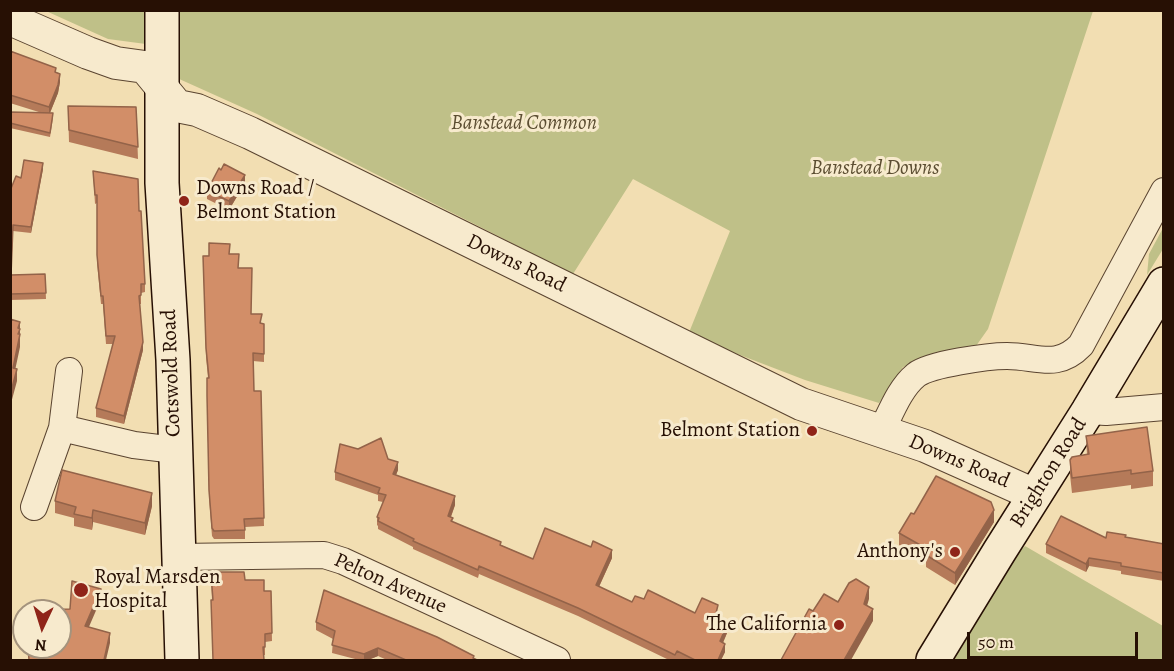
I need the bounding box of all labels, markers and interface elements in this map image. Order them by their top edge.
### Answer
park label: Banstead Common [451,111,597,137]
park label: Banstead Downs [811,156,939,182]
place label: Downs Road / Belmont Station [196,176,336,226]
marker: Downs Road / Belmont Station [177,194,191,208]
street label: Downs Road [462,229,570,299]
street label: Cotswold Road [157,309,187,437]
street label: Brighton Road [1005,413,1093,533]
place label: Belmont Station [660,418,800,444]
marker: Belmont Station [805,424,819,438]
street label: Downs Road [905,429,1013,495]
place label: Anthony's [857,539,943,565]
marker: Anthony's [948,545,962,559]
street label: Pelton Avenue [330,548,450,620]
place label: Royal Marsden Hospital [94,565,220,615]
marker: Royal Marsden Hospital [72,581,90,599]
north arrow [12,599,72,659]
place label: The California [706,612,827,638]
marker: The California [832,618,846,632]
scale bar [970,620,1141,658]
text: 50 m [978,630,1014,654]
text: N [34,634,47,656]

